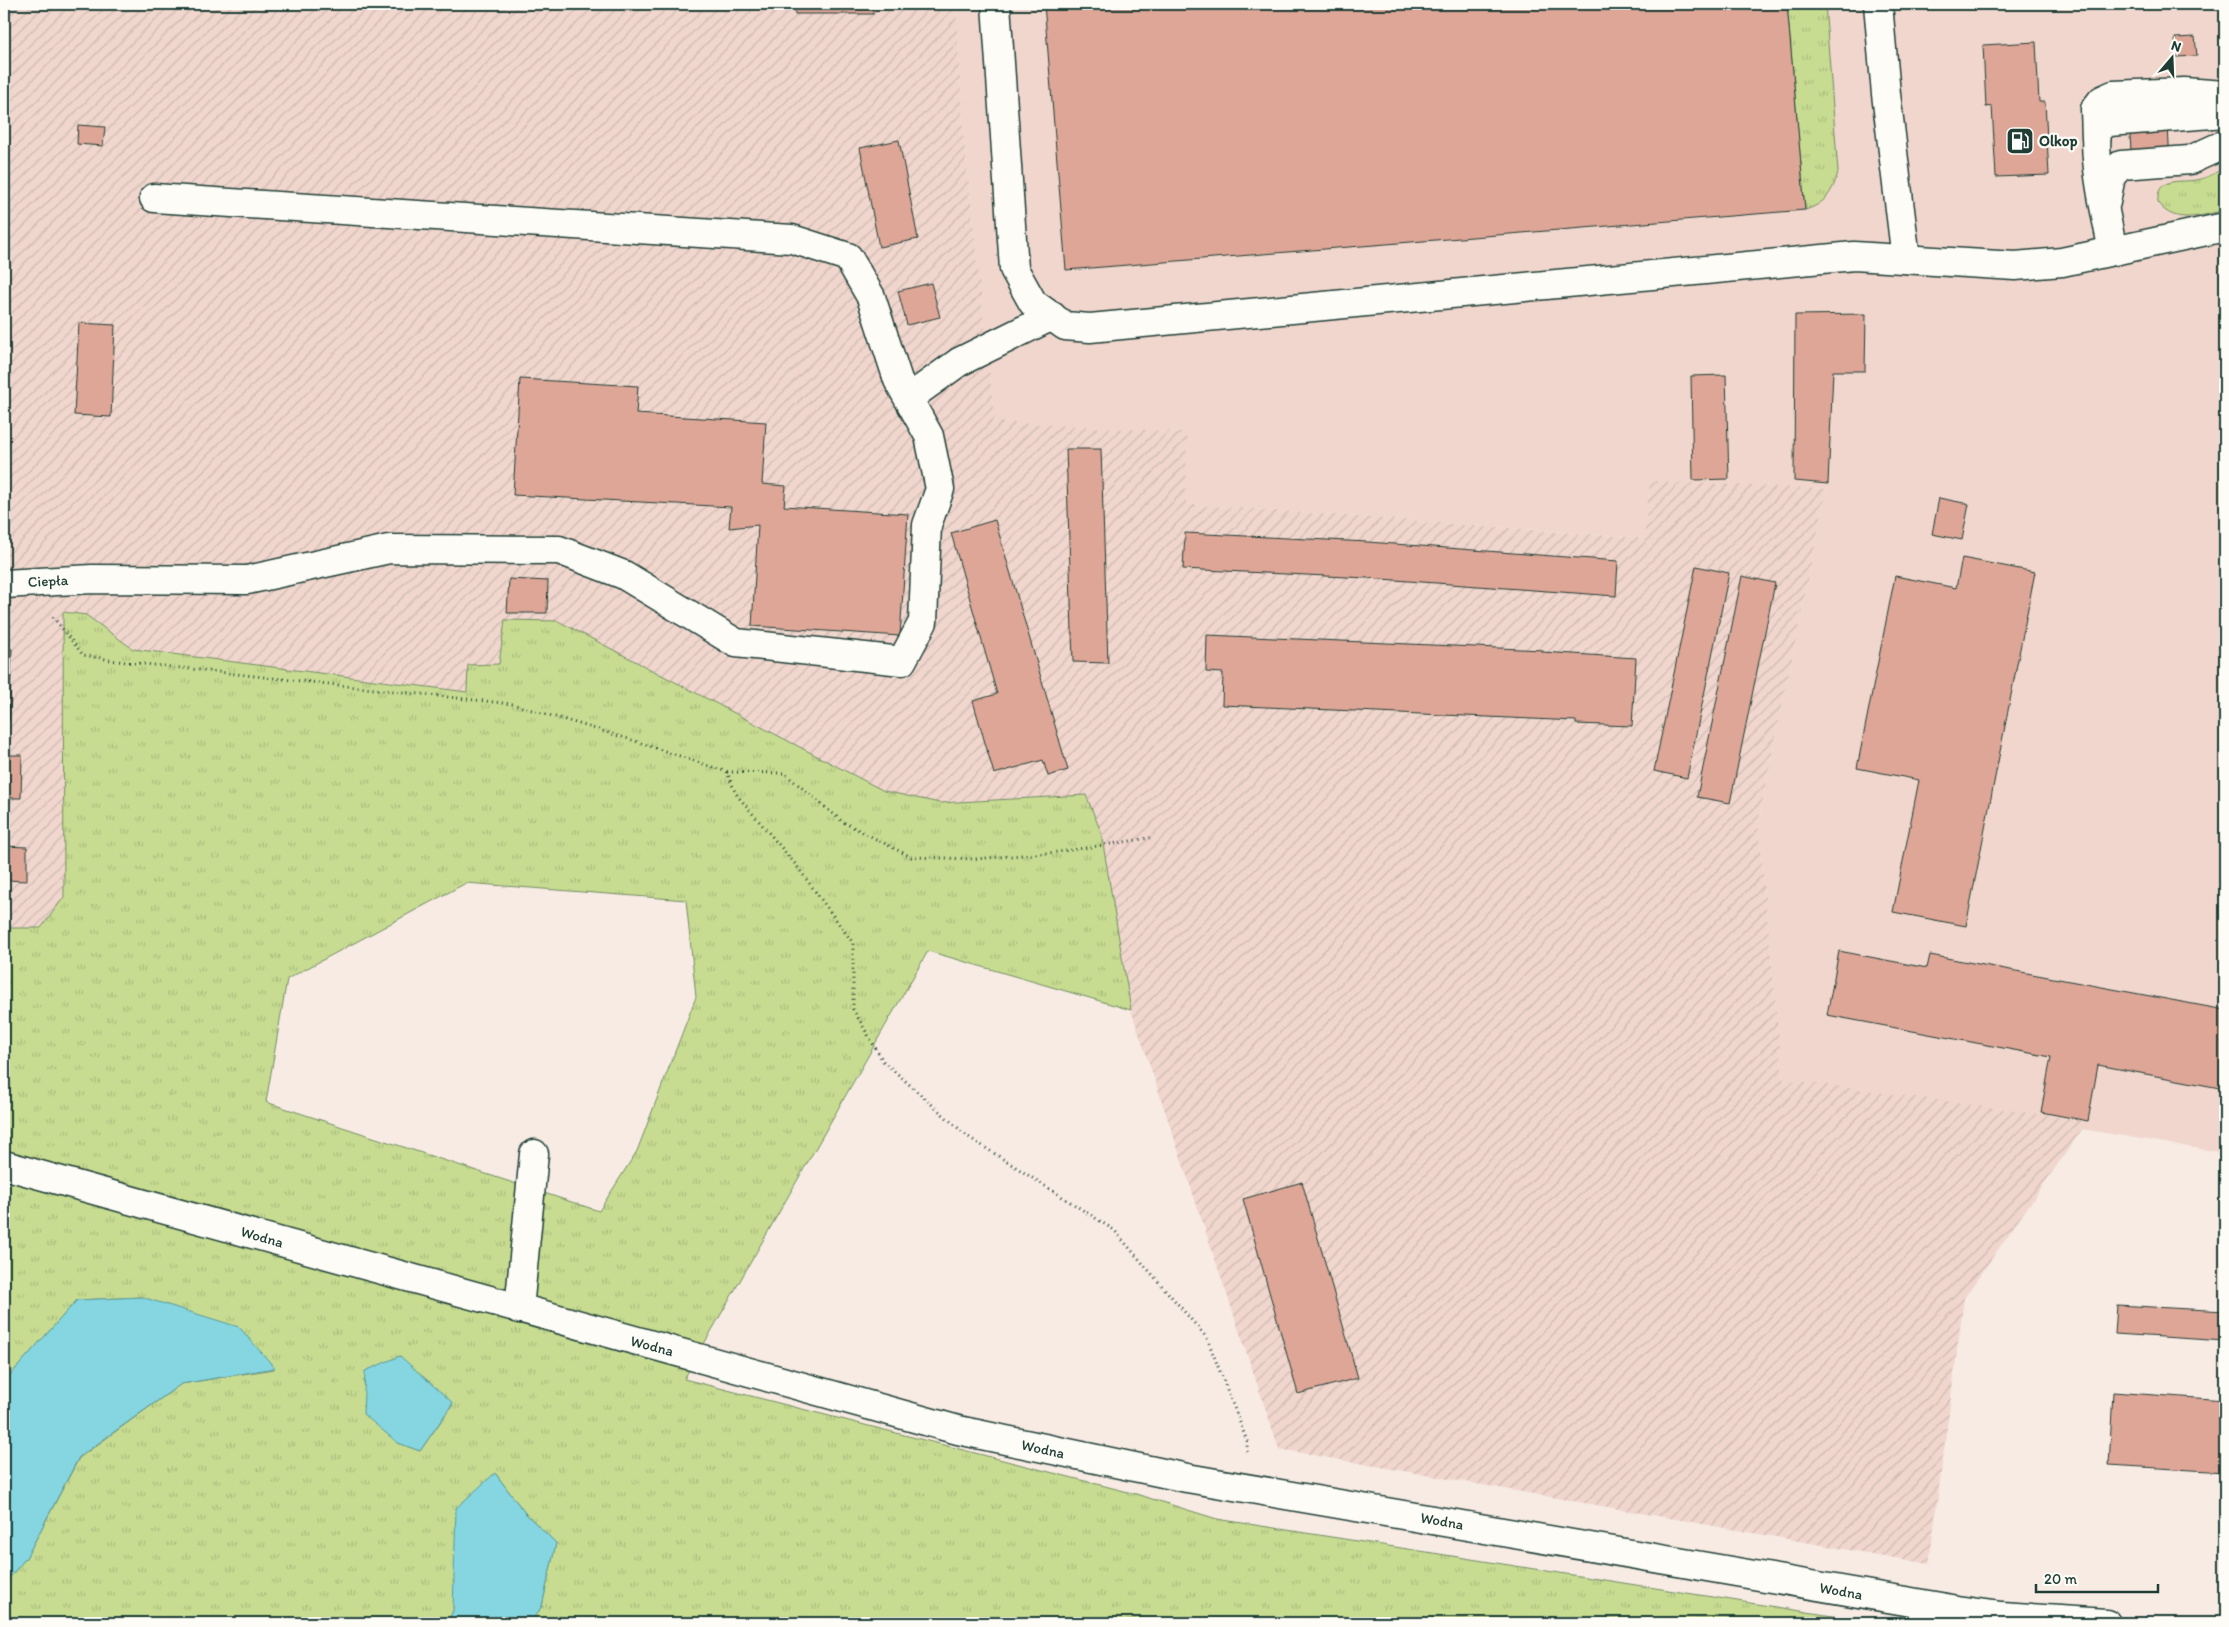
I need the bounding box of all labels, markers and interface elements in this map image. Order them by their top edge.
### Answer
north arrow [2146,32,2196,82]
text: N [2169,37,2183,56]
fuel station icon: Olkop [2005,126,2035,156]
place label: Olkop [2039,132,2077,151]
street label: Ciepła [27,571,69,591]
street label: Wodna [239,1222,286,1252]
street label: Wodna [629,1332,676,1361]
street label: Wodna [1020,1436,1067,1462]
street label: Wodna [1419,1508,1466,1534]
scale bar [2036,1562,2159,1594]
text: 20 m [2044,1570,2078,1588]
street label: Wodna [1818,1578,1865,1604]

